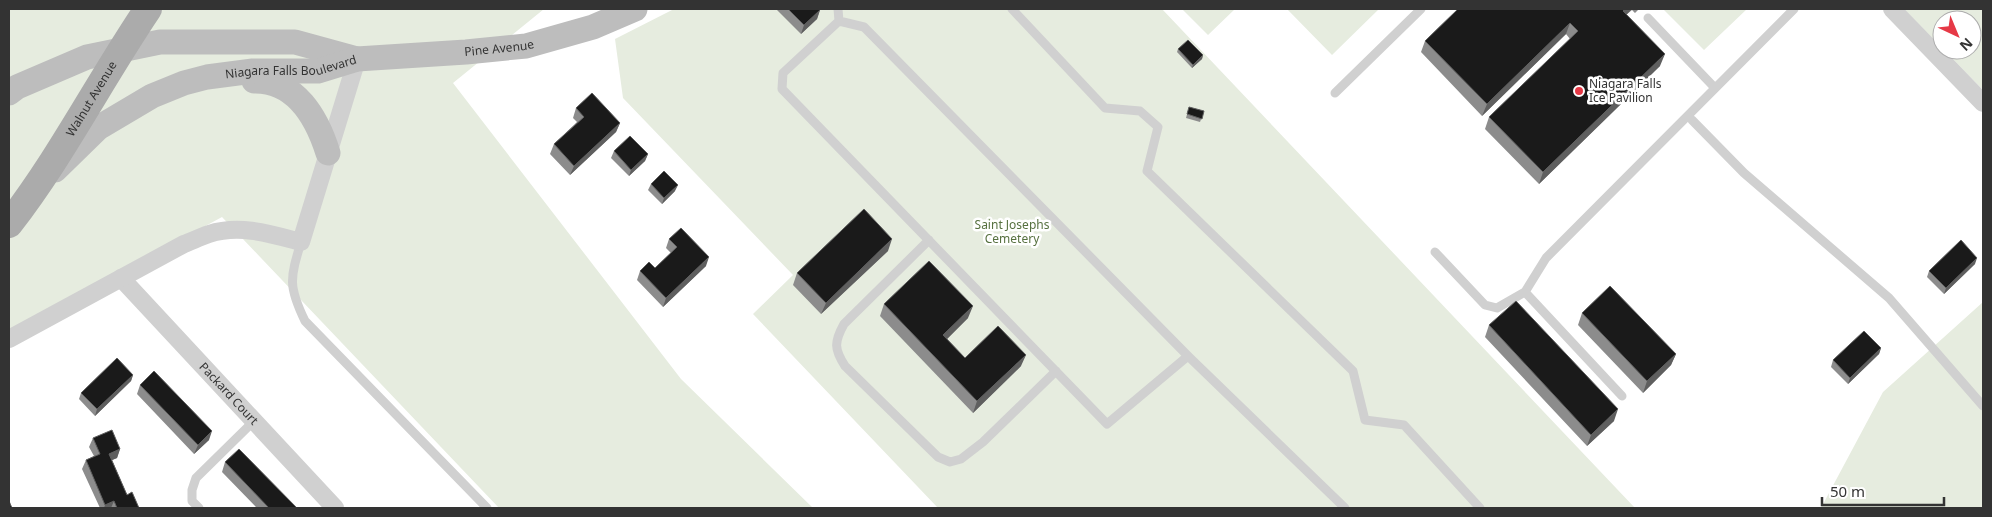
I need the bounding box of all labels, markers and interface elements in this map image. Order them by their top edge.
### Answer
north arrow [1932,10,1982,60]
text: N [1956,34,1977,56]
street label: Pine Avenue [464,35,536,60]
street label: Niagara Falls Boulevard [224,51,358,83]
street label: Walnut Avenue [62,58,121,140]
place label: Niagara Falls Ice Pavilion [1589,75,1662,106]
marker: Niagara Falls Ice Pavilion [1573,85,1585,97]
park label: Saint Josephs Cemetery [975,216,1050,247]
street label: Packard Court [196,358,263,429]
scale bar [1822,474,1944,506]
text: 50 m [1830,481,1865,501]

